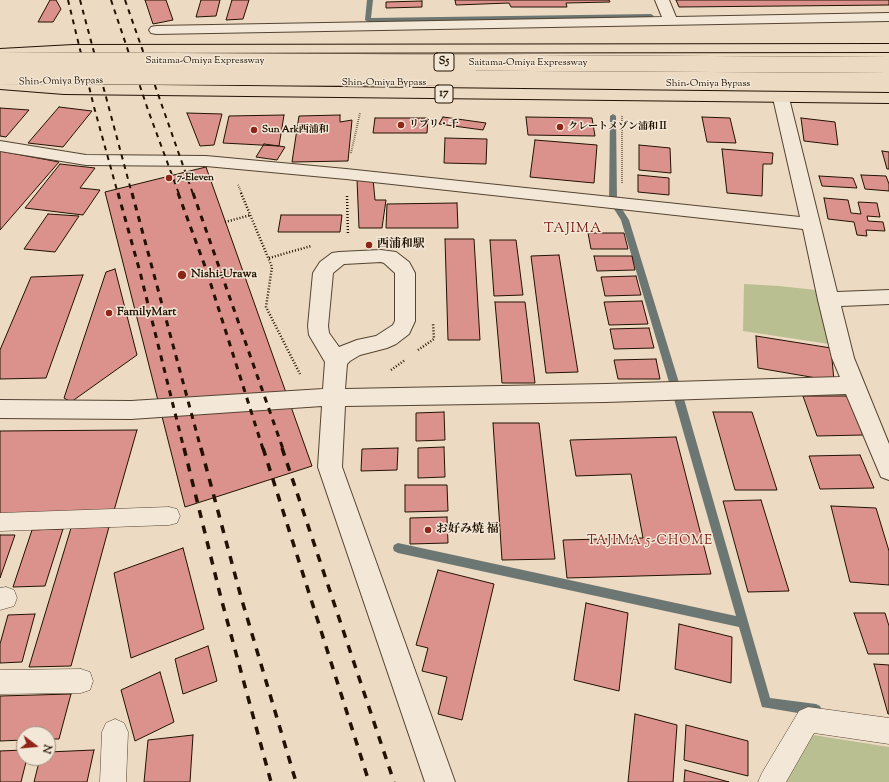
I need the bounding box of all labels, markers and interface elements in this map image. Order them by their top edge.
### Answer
road number: S5 [434,53,454,71]
street label: Saitama-Omiya Expressway [145,55,265,67]
street label: Saitama-Omiya Expressway [468,57,588,69]
street label: Shin-Omiya Bypass [19,75,103,89]
street label: Shin-Omiya Bypass [342,77,426,89]
street label: Shin-Omiya Bypass [666,78,750,90]
road number: 17 [435,85,453,103]
place label: リブリ・千 [409,119,459,131]
marker: リブリ・千 [396,120,406,130]
place label: クレートメゾン浦和Ⅱ [568,121,668,133]
marker: クレートメゾン浦和Ⅱ [555,122,565,132]
place label: Sun Ark西浦和 [262,124,329,136]
marker: Sun Ark西浦和 [249,125,259,135]
place label: 7-Eleven [177,172,214,184]
marker: 7-Eleven [164,173,174,183]
district label: TAJIMA [544,222,602,238]
place label: 西浦和駅 [377,238,425,252]
marker: 西浦和駅 [364,240,374,250]
place label: Nishi-Urawa [191,268,257,282]
marker: Nishi-Urawa [176,269,188,281]
place label: FamilyMart [117,306,176,320]
marker: FamilyMart [104,308,114,318]
place label: お好み焼 福 [436,523,499,537]
marker: お好み焼 福 [423,525,433,535]
district label: TAJIMA 5-CHOME [587,534,713,550]
north arrow [16,726,56,766]
text: N [38,743,55,755]

